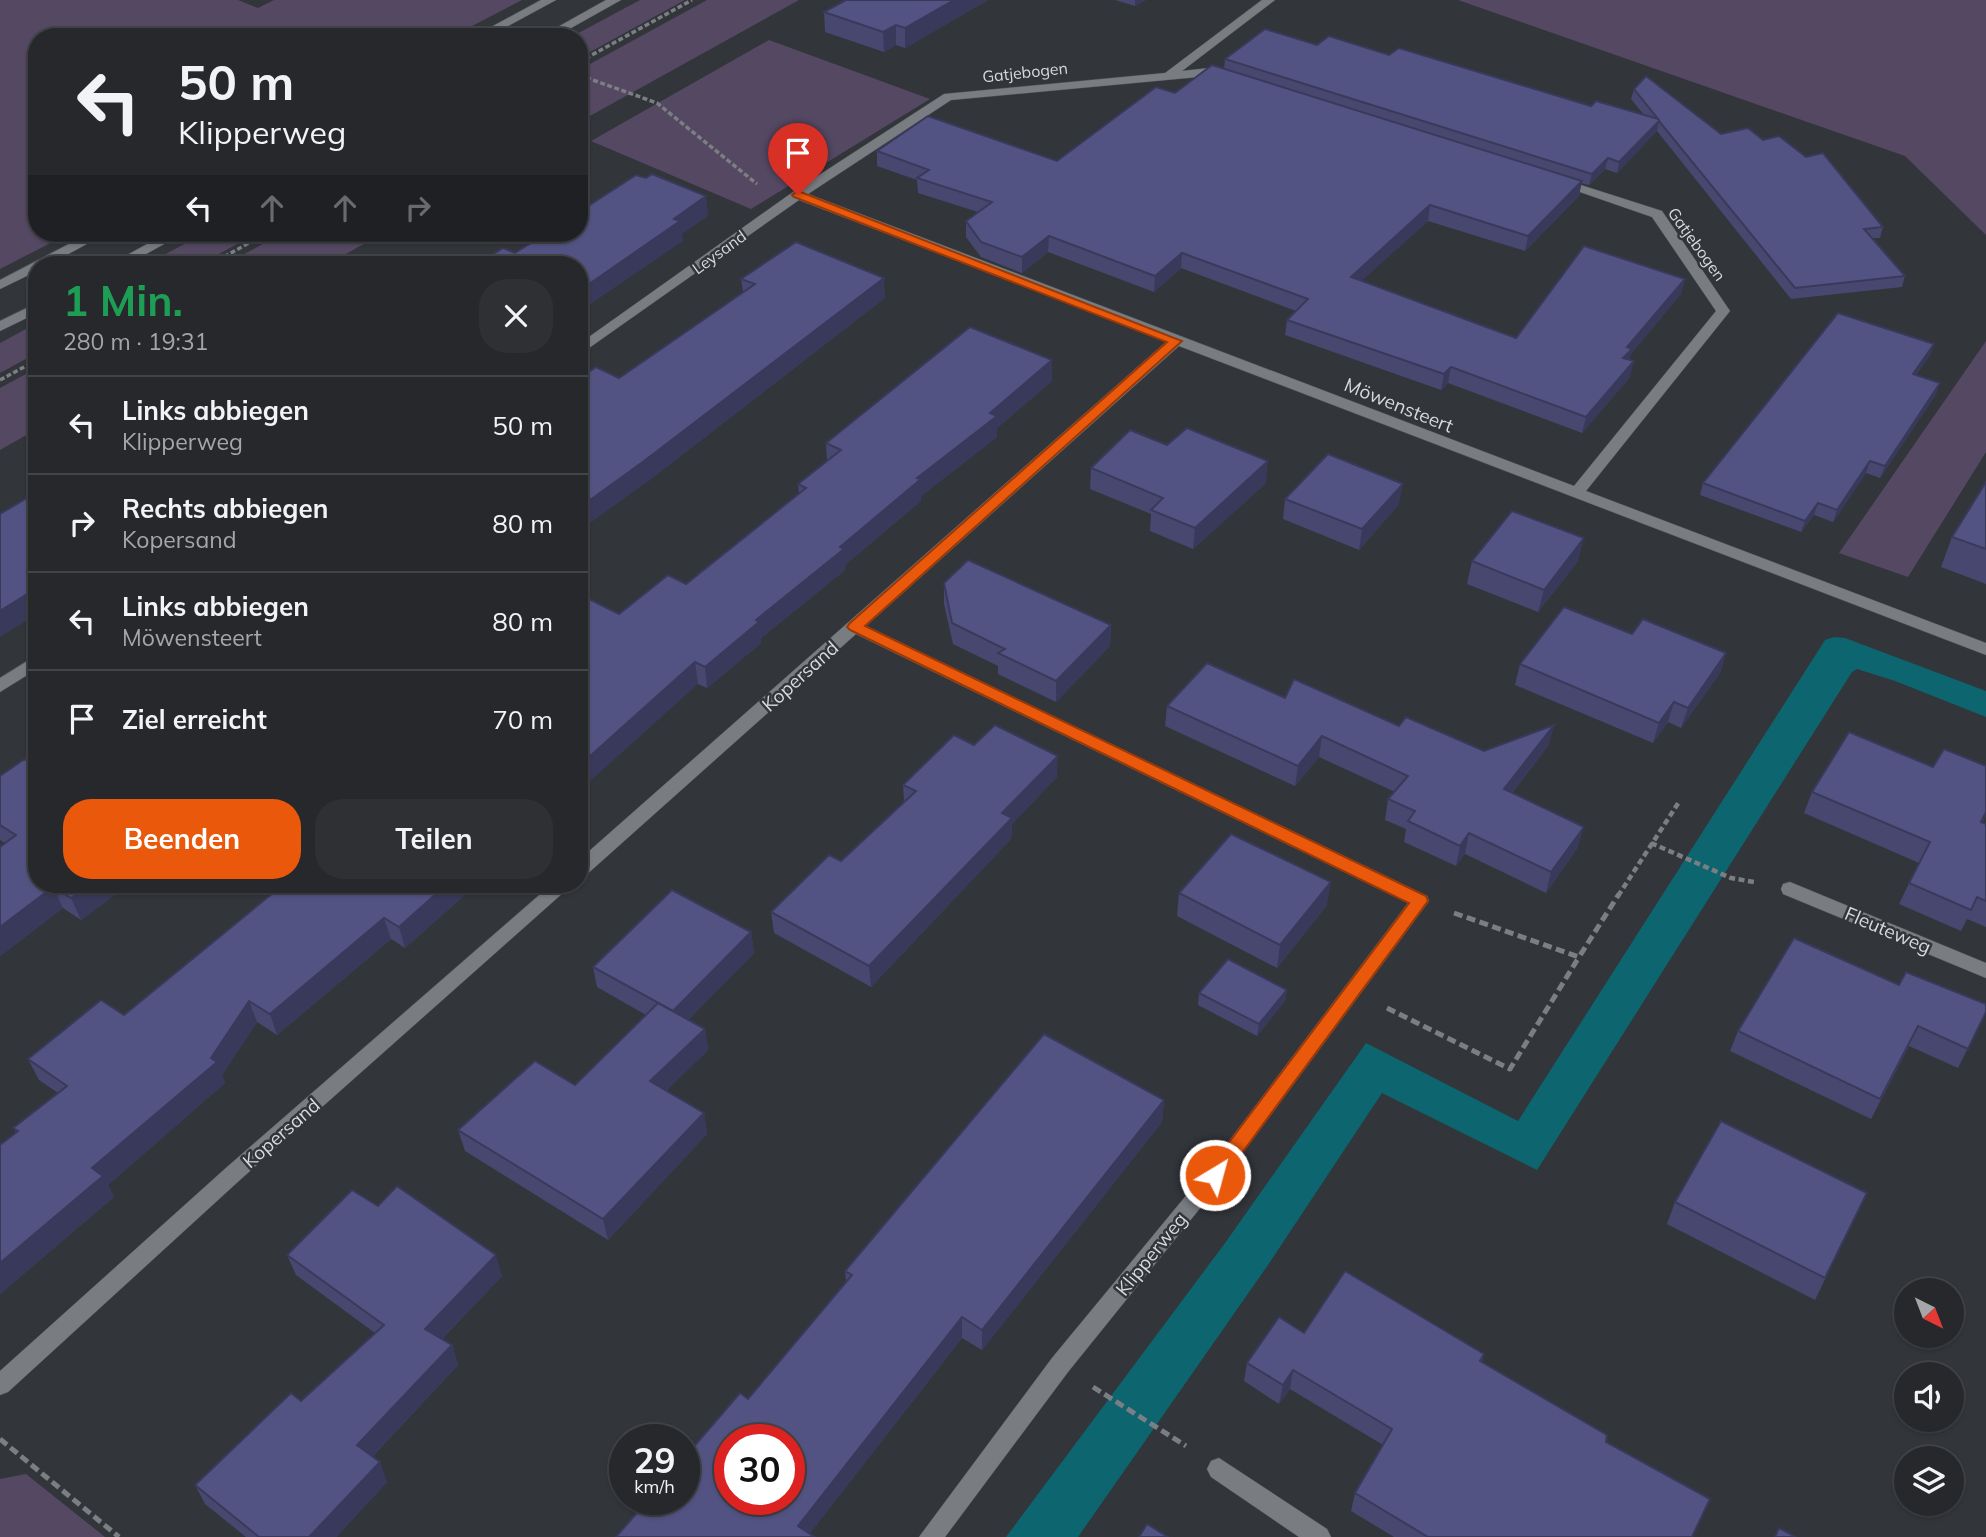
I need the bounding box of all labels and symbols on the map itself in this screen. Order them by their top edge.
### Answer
street label: Gatjebogen [981,58,1069,86]
pin [768,123,828,195]
street label: Gatjebogen [1664,203,1730,285]
street label: Leysand [688,226,750,278]
street label: Möwensteert [1341,372,1457,438]
street label: Kopersand [757,635,843,717]
street label: Fleuteweg [1841,901,1935,959]
street label: Kopersand [237,1093,325,1173]
position arrow [1178,1138,1252,1212]
street label: Klipperweg [1110,1208,1192,1300]
north arrow [1894,1278,1964,1348]
speed limit sign: 30 [714,1424,805,1515]

